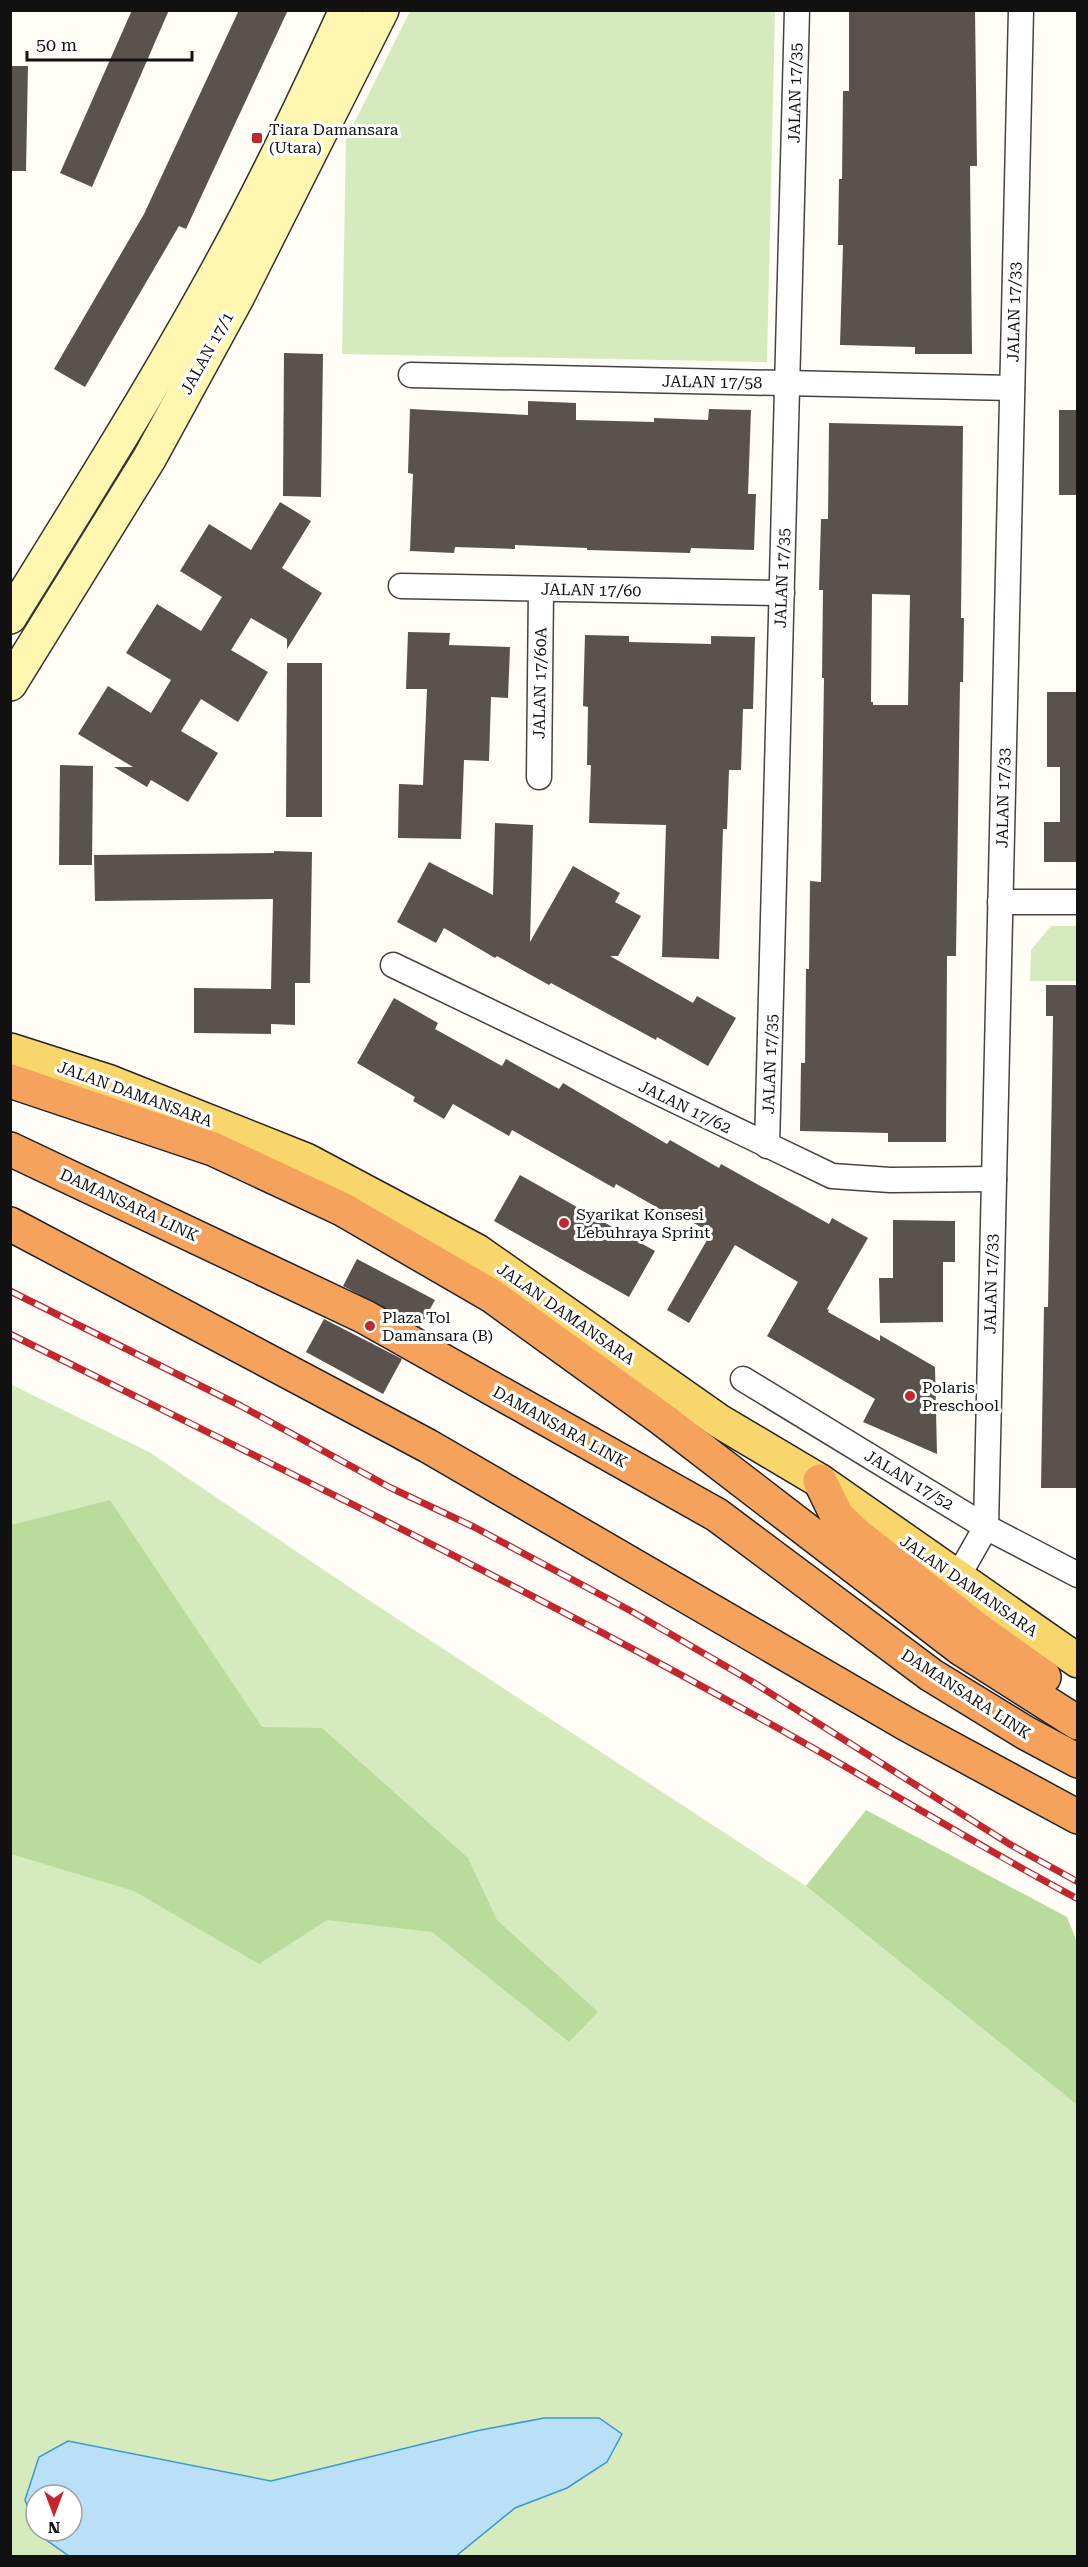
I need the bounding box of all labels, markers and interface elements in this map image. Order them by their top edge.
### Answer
scale bar [27,24,192,62]
text: 50 m [36,34,77,55]
street label: JALAN 17/35 [785,43,805,143]
place label: Tiara Damansara (Utara) [269,120,399,157]
marker: Tiara Damansara (Utara) [250,131,264,145]
street label: JALAN 17/33 [1004,262,1024,362]
street label: JALAN 17/1 [177,308,237,398]
street label: JALAN 17/58 [662,372,762,392]
street label: JALAN 17/35 [771,527,793,629]
street label: JALAN 17/60 [541,580,641,600]
street label: JALAN 17/60A [530,626,550,739]
street label: JALAN 17/33 [993,748,1013,848]
street label: JALAN 17/35 [759,1013,781,1115]
street label: JALAN DAMANSARA [55,1057,216,1131]
street label: JALAN 17/62 [636,1076,734,1138]
street label: DAMANSARA LINK [57,1165,201,1246]
place label: Syarikat Konsesi Lebuhraya Sprint [576,1205,710,1242]
marker: Syarikat Konsesi Lebuhraya Sprint [557,1216,571,1230]
street label: JALAN 17/33 [981,1234,1001,1334]
street label: JALAN DAMANSARA [493,1259,639,1369]
place label: Plaza Tol Damansara (B) [382,1308,493,1345]
marker: Plaza Tol Damansara (B) [363,1319,377,1333]
place label: Polaris Preschool [922,1378,999,1415]
street label: DAMANSARA LINK [490,1382,631,1472]
marker: Polaris Preschool [903,1389,917,1403]
street label: JALAN 17/52 [861,1446,957,1514]
street label: JALAN DAMANSARA [896,1531,1042,1641]
street label: DAMANSARA LINK [898,1645,1035,1743]
north arrow [24,2483,84,2543]
text: N [48,2518,60,2537]

